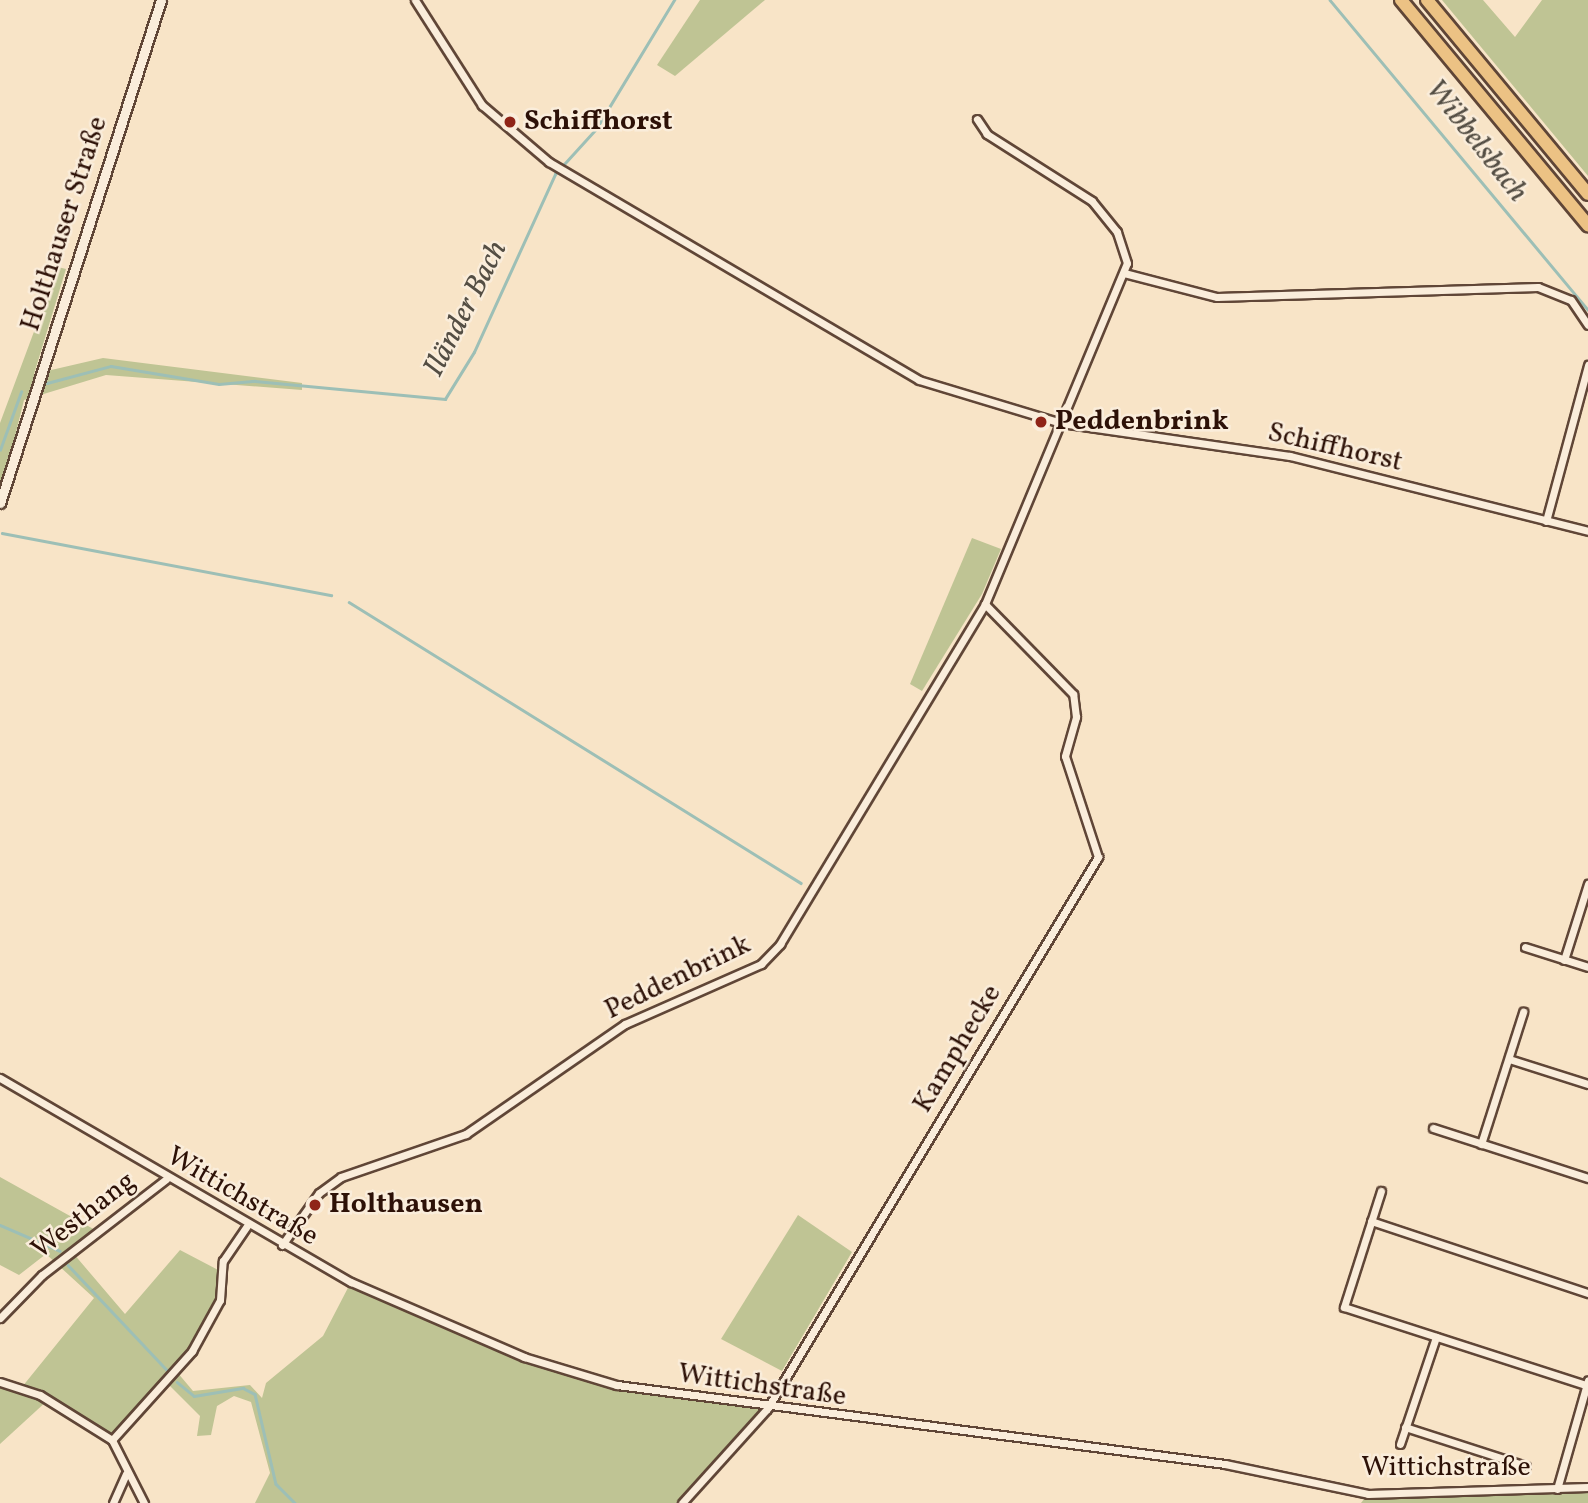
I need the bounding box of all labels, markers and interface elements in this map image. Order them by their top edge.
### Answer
water label: Wibbelsbach [1417,72,1535,210]
place label: Schiffhorst [524,105,672,139]
street label: Holthauser Straße [14,112,116,336]
marker: Schiffhorst [502,114,518,130]
water label: Iländer Bach [416,235,516,383]
place label: Peddenbrink [1055,405,1229,439]
marker: Peddenbrink [1033,414,1049,430]
street label: Schiffhorst [1264,416,1406,480]
street label: Peddenbrink [600,928,756,1028]
street label: Kamphecke [907,979,1009,1119]
street label: Wittichstraße [160,1140,324,1254]
street label: Westhang [25,1165,143,1267]
place label: Holthausen [329,1188,483,1222]
marker: Holthausen [307,1197,323,1213]
street label: Wittichstraße [676,1358,848,1414]
street label: Wittichstraße [1361,1451,1531,1485]

